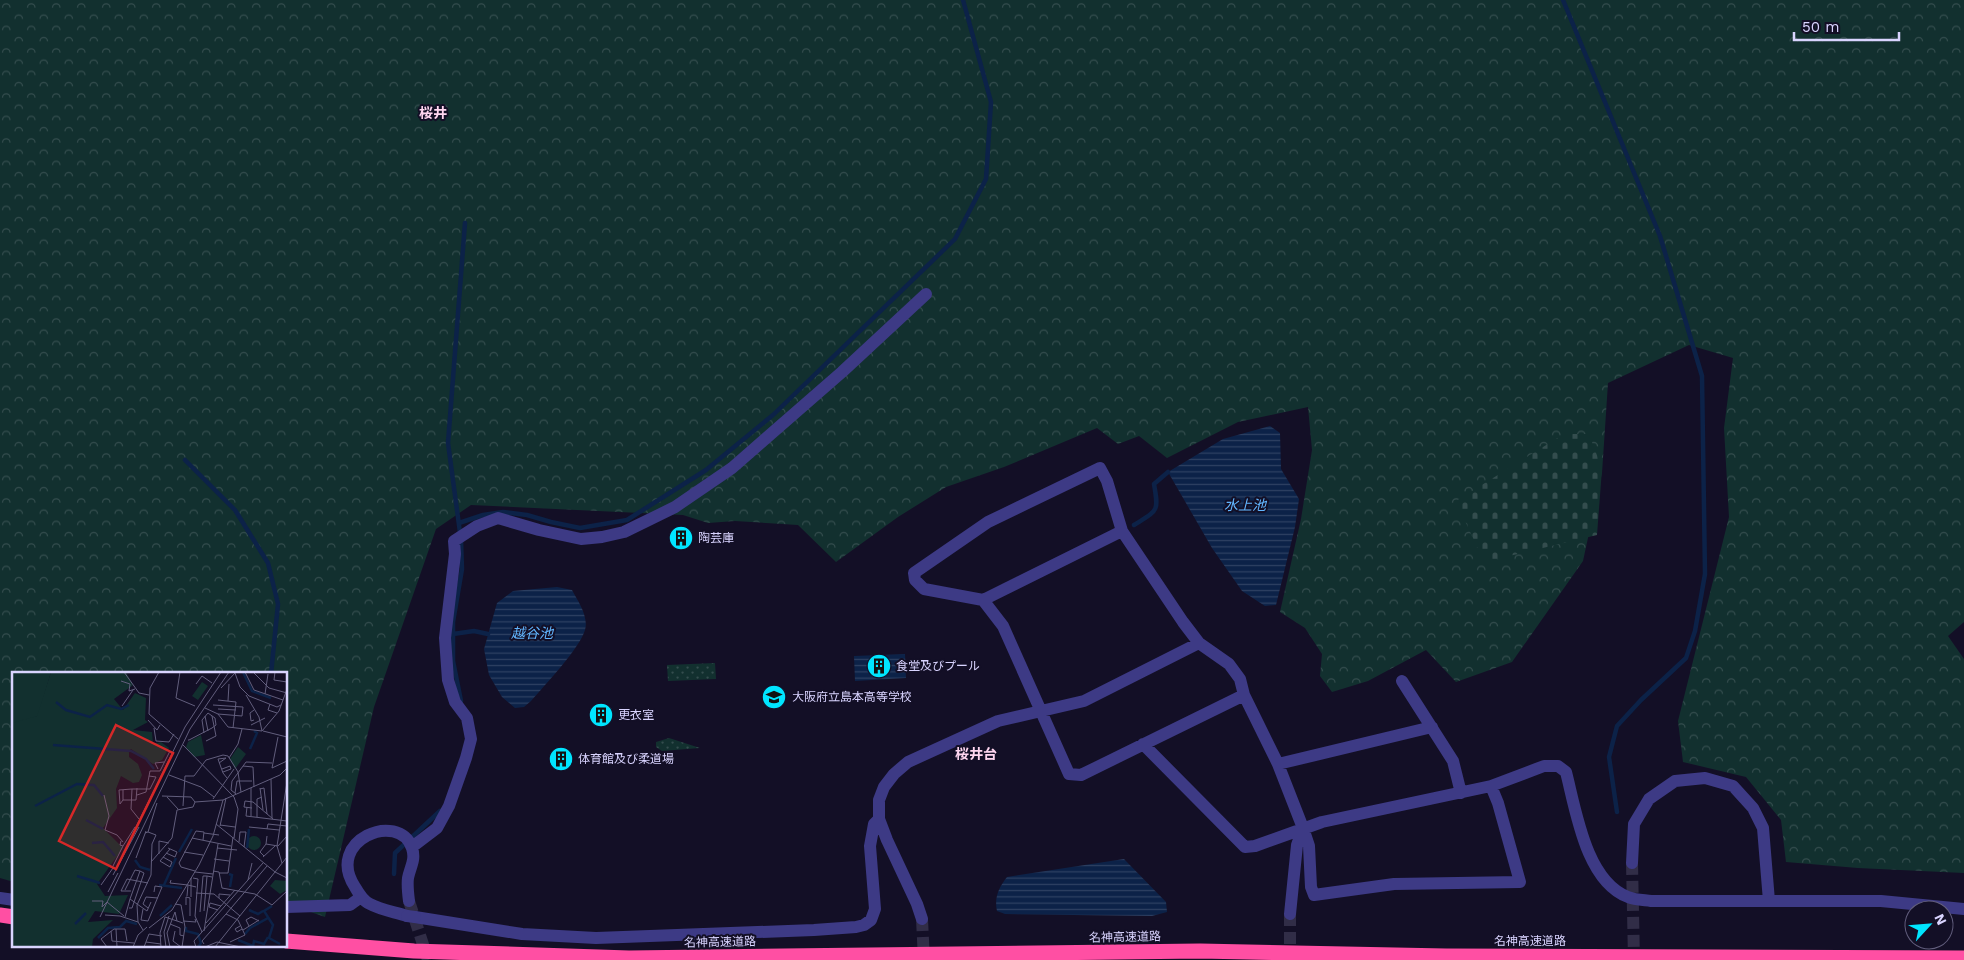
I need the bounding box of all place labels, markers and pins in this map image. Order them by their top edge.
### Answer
building icon: 陶芸庫 [668,525,694,551]
place label: 陶芸庫 [698,531,734,545]
building icon: 食堂及びプール [866,653,892,679]
place label: 食堂及びプール [896,659,980,673]
school or university icon: 大阪府立島本高等学校 [761,684,787,710]
place label: 大阪府立島本高等学校 [792,690,912,704]
building icon: 更衣室 [588,702,614,728]
place label: 更衣室 [618,708,654,722]
building icon: 体育館及び柔道場 [548,746,574,772]
place label: 体育館及び柔道場 [578,752,674,766]

